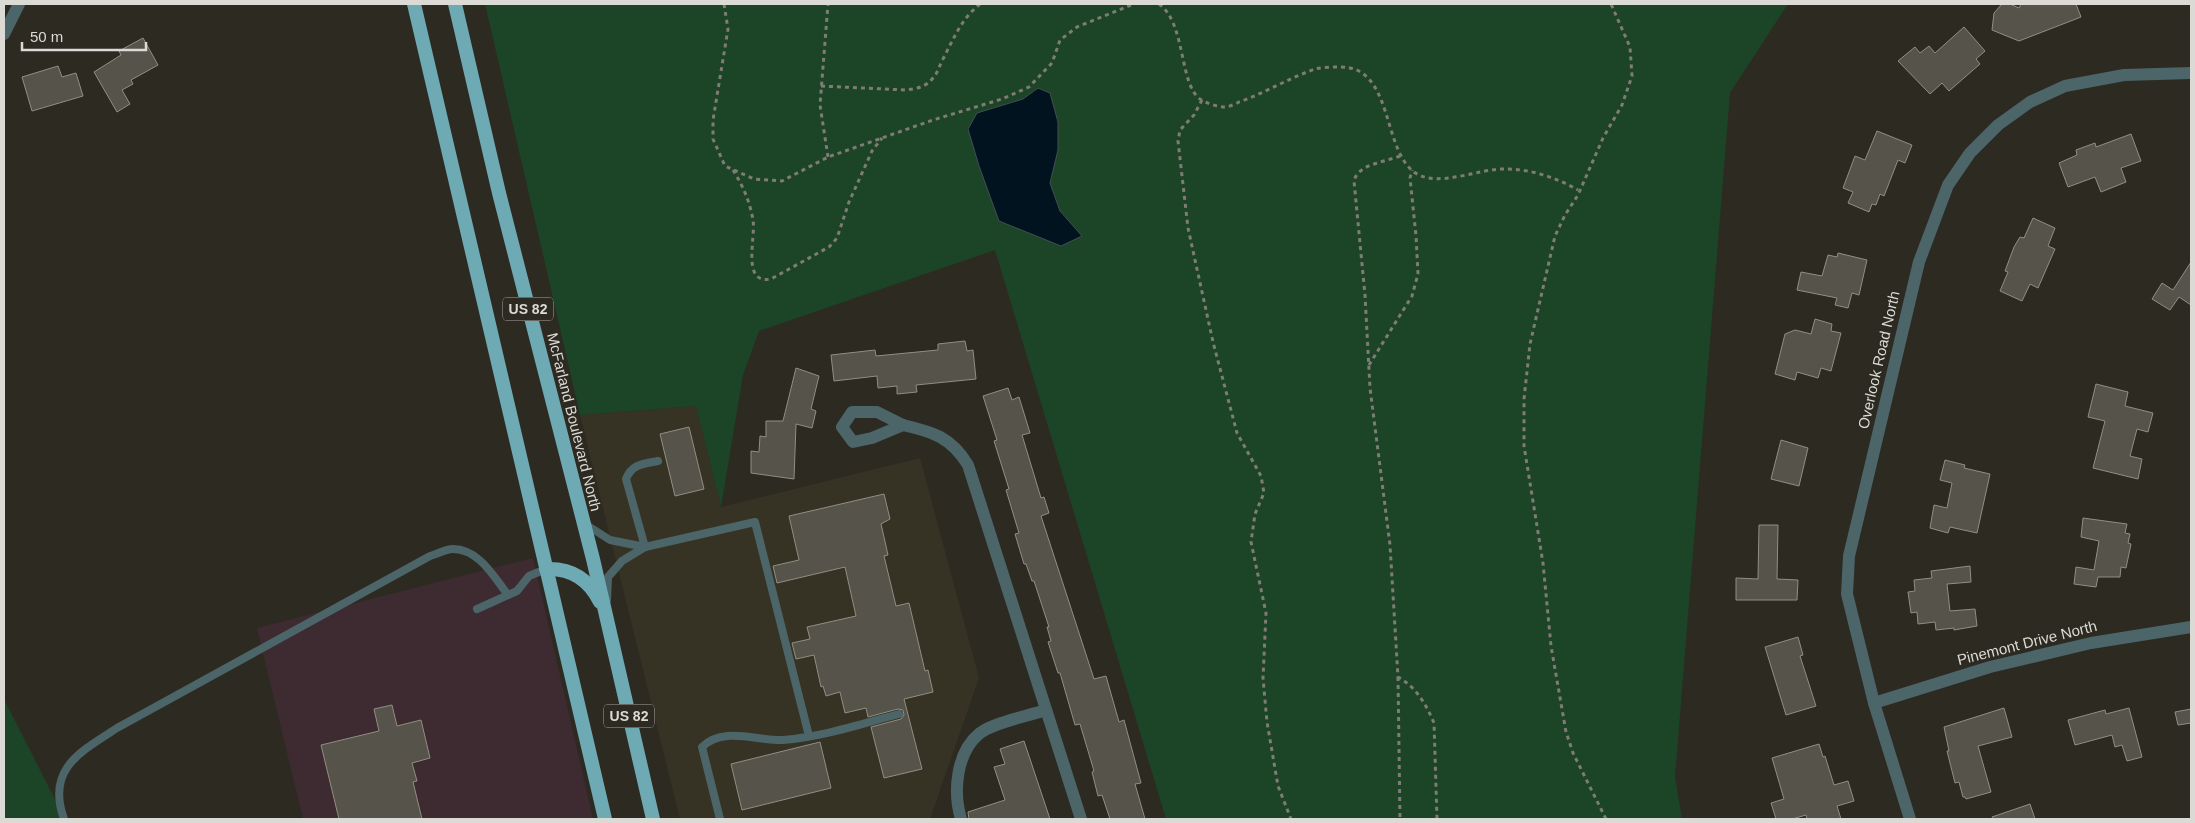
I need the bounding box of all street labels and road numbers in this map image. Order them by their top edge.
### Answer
street label: Overlook Road North [1854,289,1903,430]
road number: US 82 [503,298,553,320]
street label: McFarland Boulevard North [544,331,605,513]
street label: Pinemont Drive North [1955,617,2099,668]
road number: US 82 [604,704,654,728]

